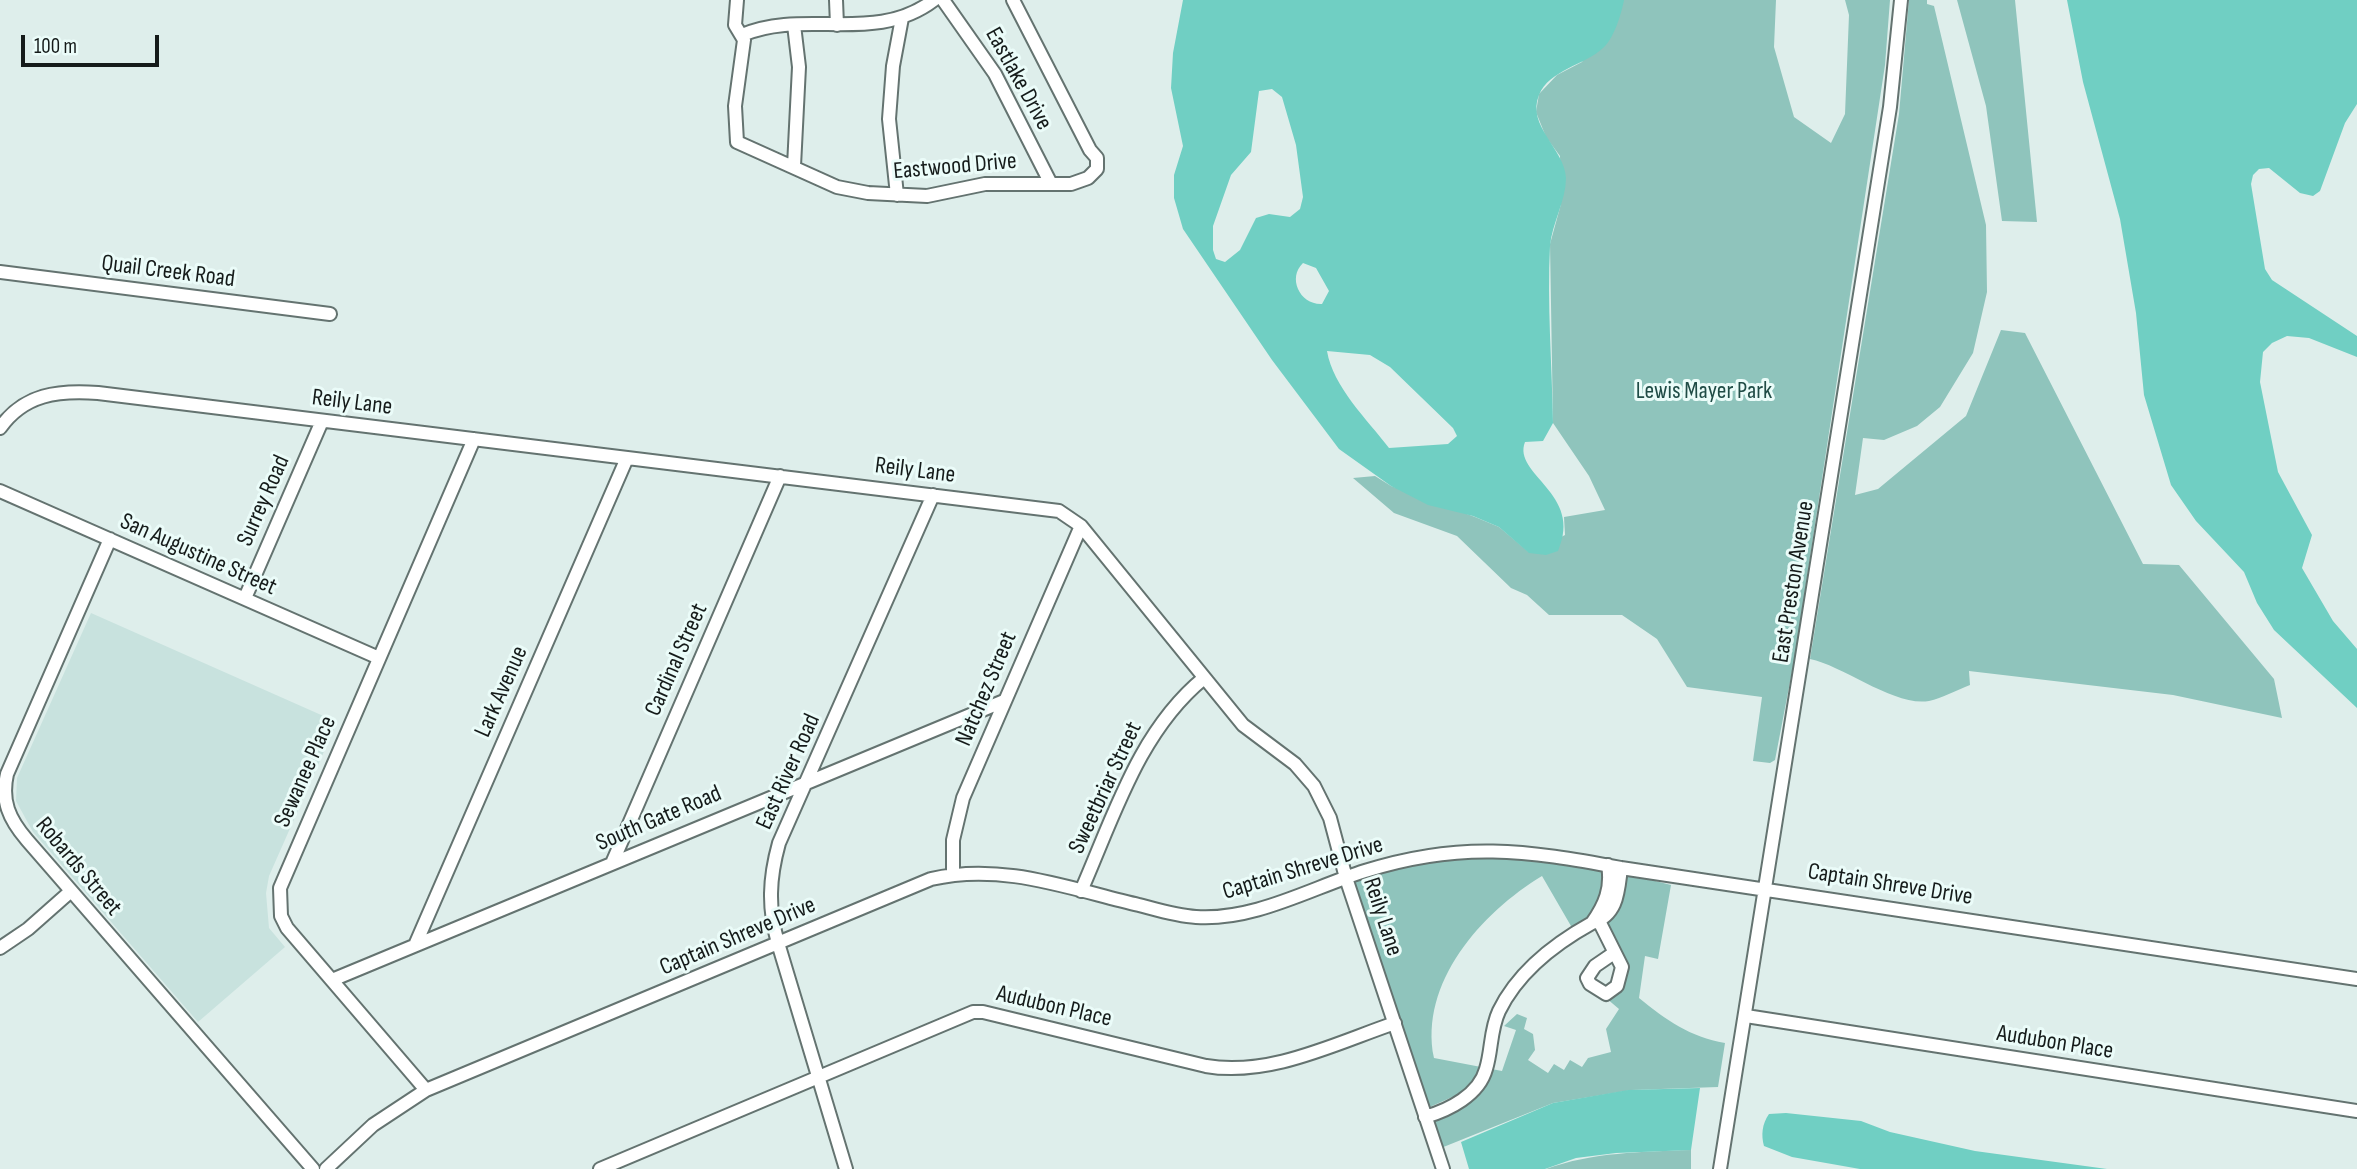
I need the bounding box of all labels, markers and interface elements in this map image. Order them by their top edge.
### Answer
scale bar [24,21,163,65]
street label: Eastlake Drive [978,23,1058,135]
text: 100 m [34,34,77,59]
street label: Eastwood Drive [892,147,1018,187]
street label: Quail Creek Road [100,250,236,294]
park label: Lewis Mayer Park [1636,378,1772,406]
street label: Reily Lane [310,384,394,422]
street label: Surrey Road [231,451,297,551]
street label: Reily Lane [873,452,957,490]
street label: East Preston Avenue [1767,499,1821,665]
street label: San Augustine Street [115,508,281,602]
street label: Cardinal Street [639,599,715,721]
street label: Natchez Street [950,628,1024,750]
street label: Lark Avenue [469,642,535,742]
street label: East River Road [751,710,827,834]
street label: Sewanee Place [269,712,343,832]
street label: Sweetbriar Street [1063,718,1149,858]
street label: South Gate Road [592,780,726,858]
street label: Robards Street [29,812,127,922]
street label: Captain Shreve Drive [1219,831,1387,907]
street label: Captain Shreve Drive [1806,858,1974,912]
street label: Reily Lane [1356,874,1408,960]
street label: Captain Shreve Drive [656,891,820,983]
street label: Audubon Place [994,980,1114,1034]
street label: Audubon Place [1995,1020,2115,1066]

